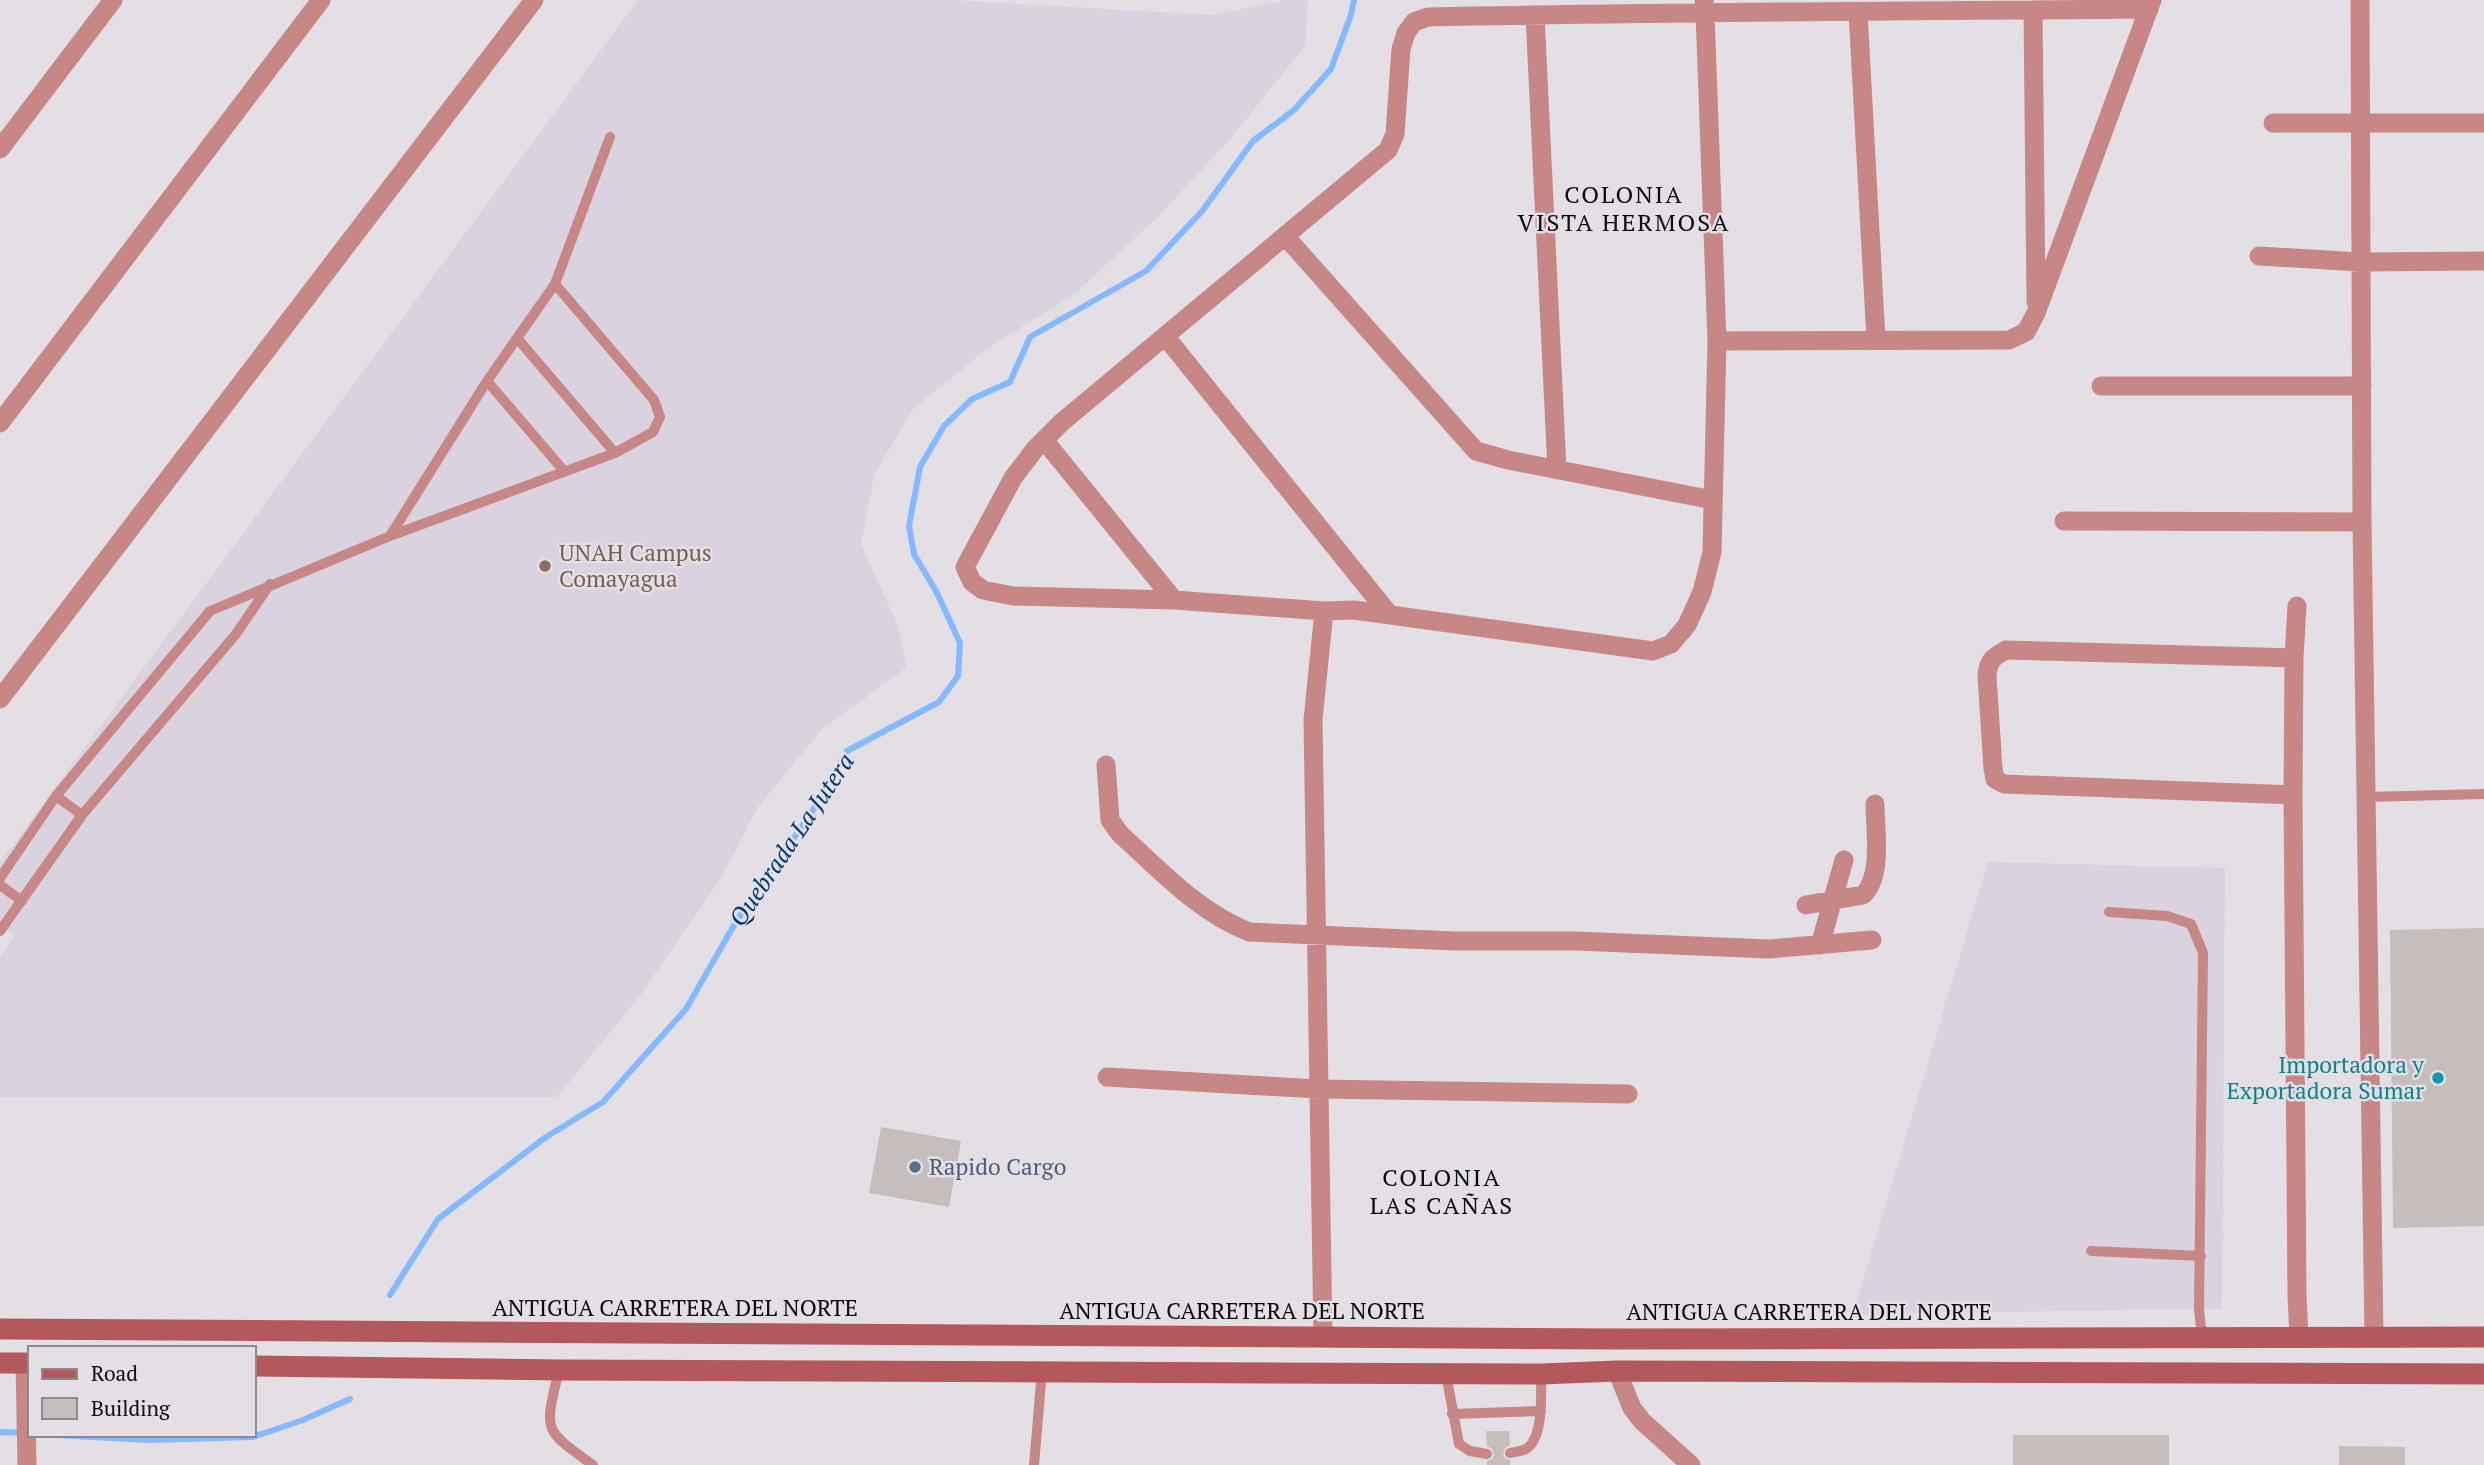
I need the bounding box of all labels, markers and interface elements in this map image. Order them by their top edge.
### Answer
district label: COLONIA VISTA HERMOSA [1518,178,1730,238]
place label: UNAH Campus Comayagua [559,537,712,594]
marker: UNAH Campus Comayagua [537,558,553,574]
water label: Quebrada La Jutera [721,747,861,932]
place label: Importadora y Exportadora Sumar [2227,1049,2424,1106]
marker: Importadora y Exportadora Sumar [2430,1070,2446,1086]
place label: Rapido Cargo [929,1151,1066,1182]
marker: Rapido Cargo [907,1159,923,1175]
district label: COLONIA LAS CAÑAS [1370,1161,1514,1221]
street label: ANTIGUA CARRETERA DEL NORTE [492,1292,858,1323]
street label: ANTIGUA CARRETERA DEL NORTE [1059,1295,1425,1326]
street label: ANTIGUA CARRETERA DEL NORTE [1626,1296,1992,1327]
legend [28,1346,256,1437]
text: Road [91,1359,138,1387]
text: Building [91,1394,171,1422]

